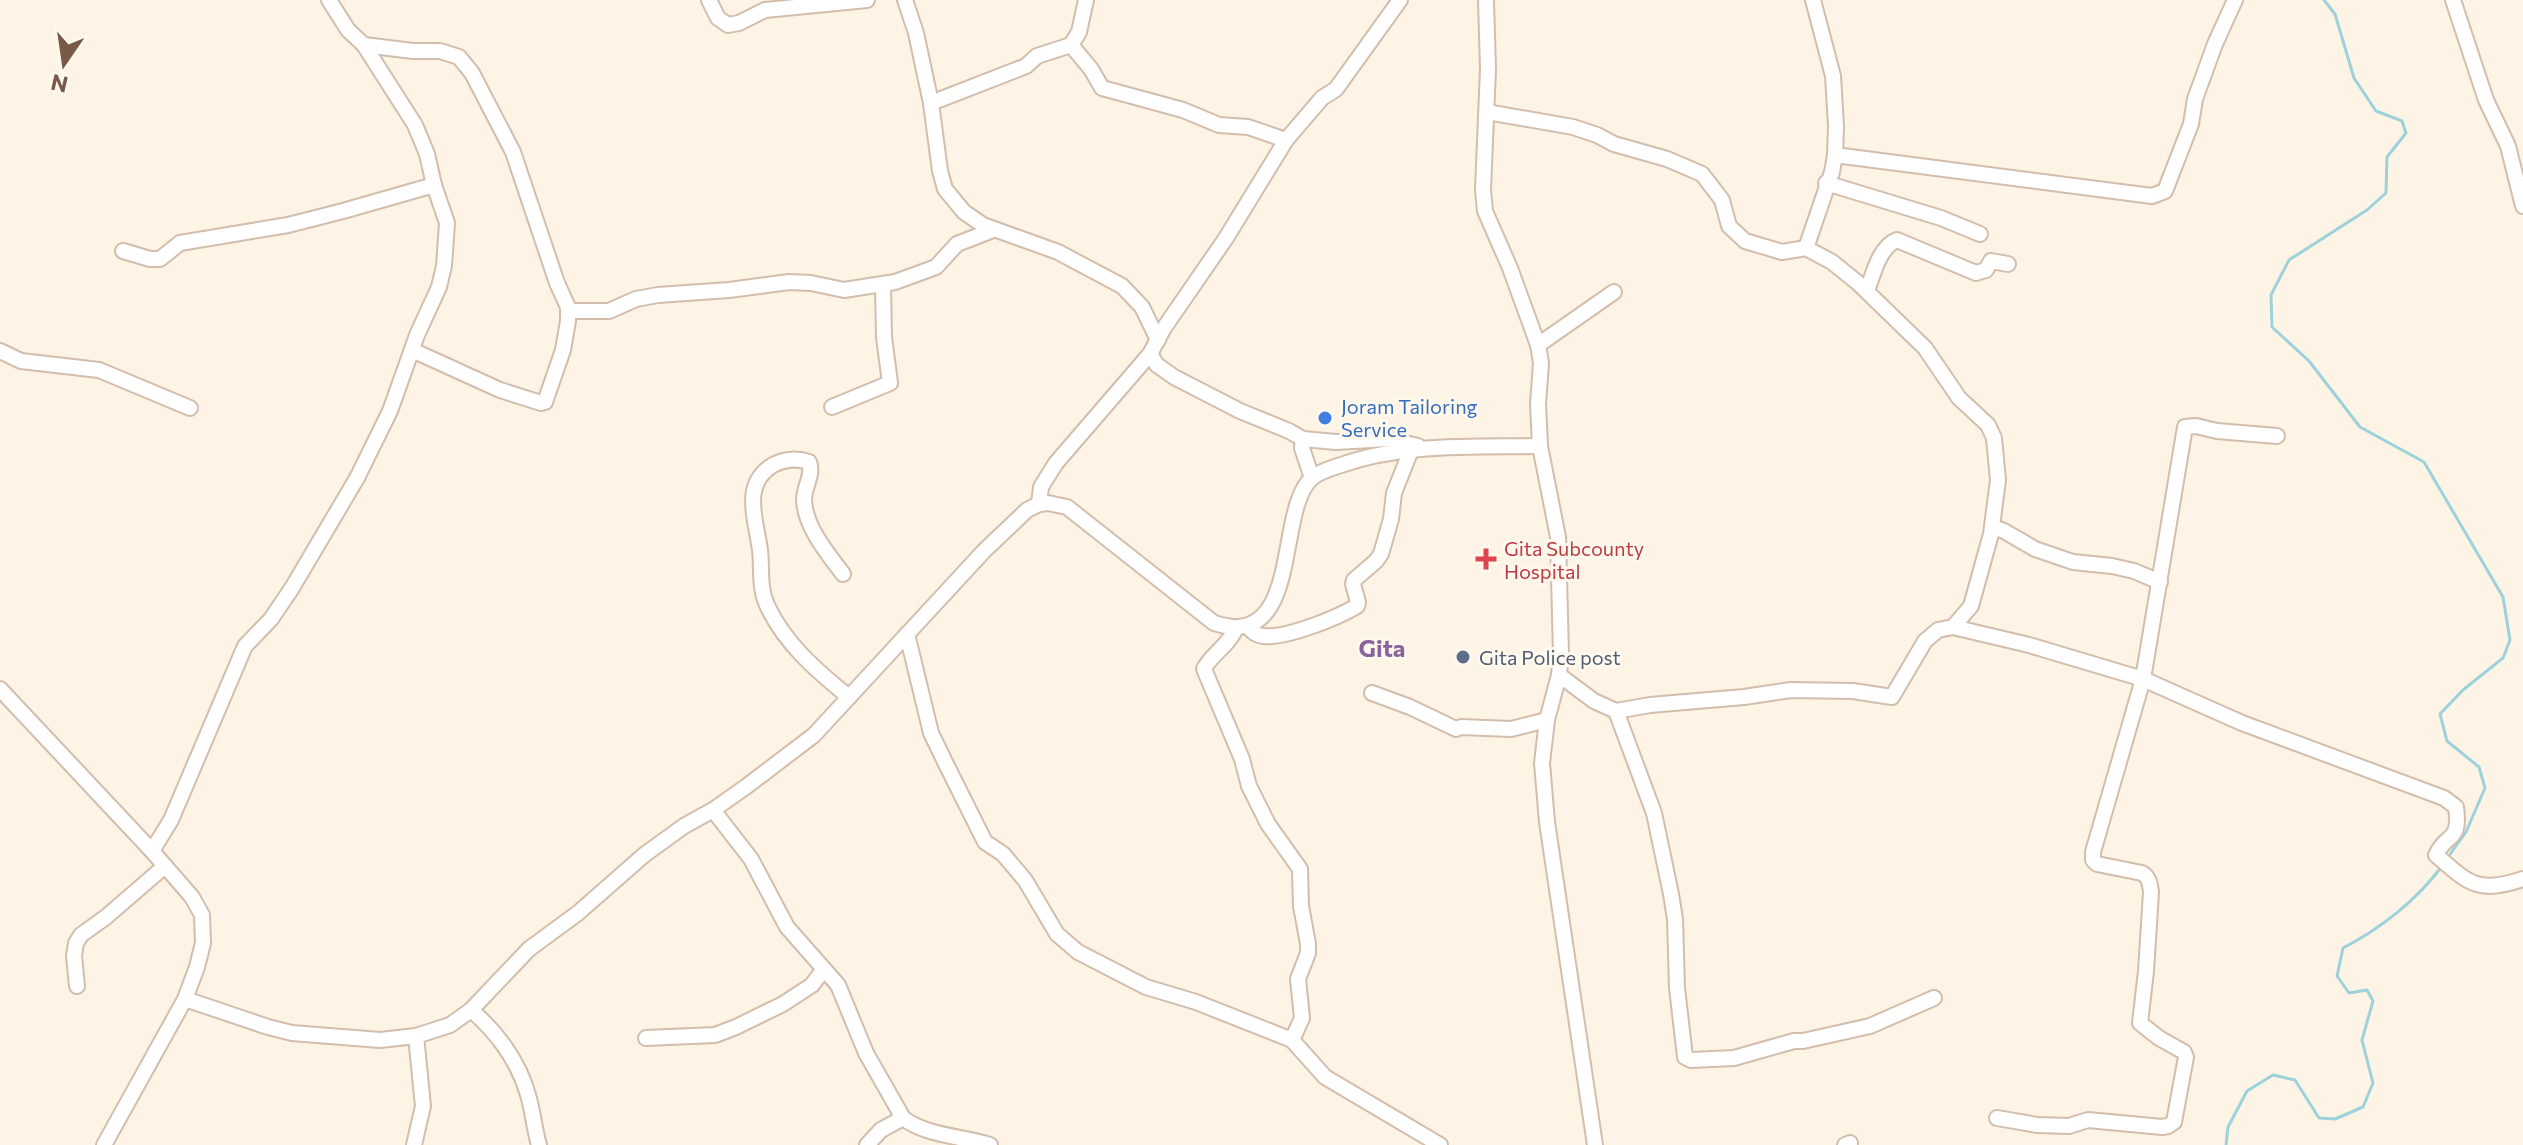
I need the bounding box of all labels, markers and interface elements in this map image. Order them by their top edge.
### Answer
north arrow [24,24,104,104]
text: N [48,69,70,99]
place label: Joram Tailoring Service [1341,394,1478,441]
marker: Joram Tailoring Service [1316,409,1334,427]
place label: Gita Subcounty Hospital [1504,536,1644,583]
marker: Gita Subcounty Hospital [1475,548,1497,570]
district label: Gita [1359,633,1405,662]
place label: Gita Police post [1479,645,1621,669]
marker: Gita Police post [1454,648,1472,666]

